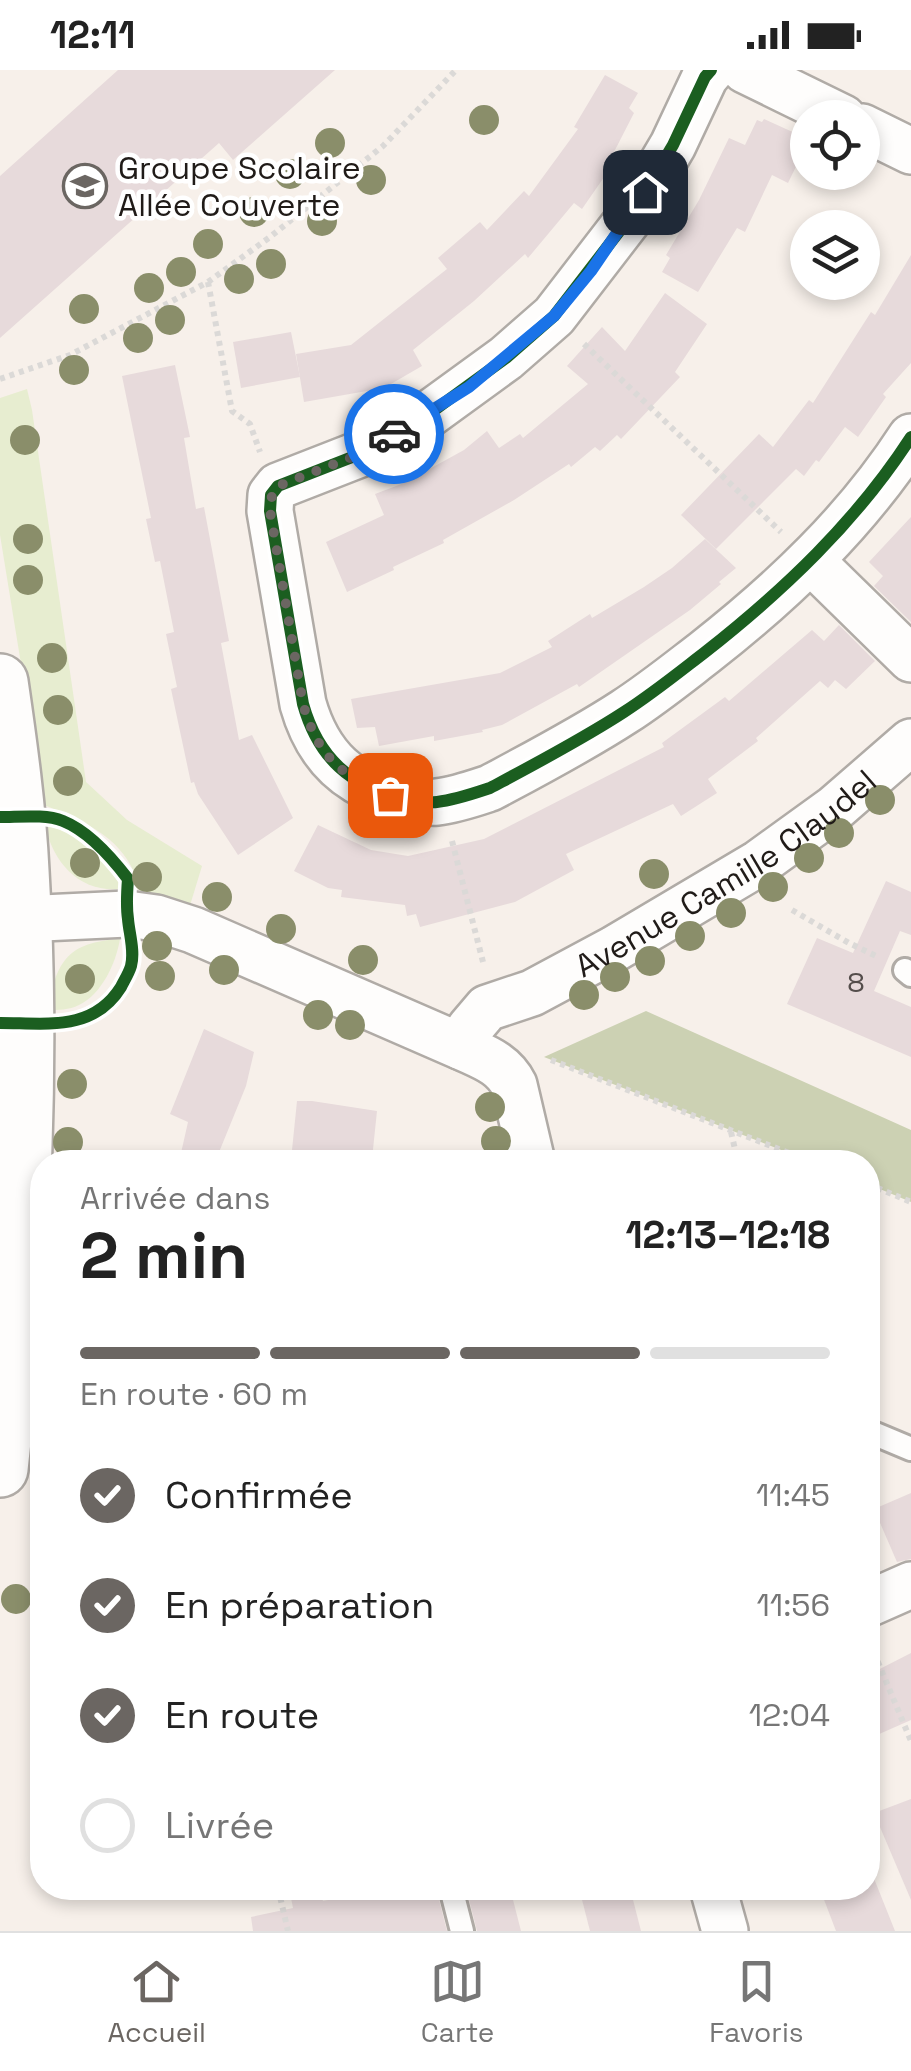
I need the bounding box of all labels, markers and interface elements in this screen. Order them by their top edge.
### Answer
text: 12:11 [50,11,135,59]
map controls [790,100,880,300]
button: locate [790,100,880,190]
place label: Groupe Scolaire Allée Couverte [118,148,361,225]
pin [603,150,688,235]
school or university icon: Groupe Scolaire Allée Couverte [62,163,108,209]
icon: home [618,165,673,220]
button: layers [790,210,880,300]
courier [344,384,444,484]
icon: car [367,407,422,462]
pin [348,753,433,838]
street label: Avenue Camille Claudel [568,761,885,986]
icon: bag [363,768,418,823]
house number: 8 [847,964,865,1000]
text: Arrivée dans [80,1178,270,1218]
text: 12:13–12:18 [625,1211,830,1259]
text: 2 min [80,1214,248,1297]
text: En route · 60 m [80,1374,308,1414]
icon: check [80,1468,135,1523]
text: Confirmée [165,1471,353,1519]
text: 11:45 [756,1475,830,1515]
icon: check [80,1578,135,1633]
text: En préparation [165,1581,434,1629]
text: 11:56 [756,1585,830,1625]
icon: check [80,1688,135,1743]
text: En route [165,1691,319,1739]
text: 12:04 [749,1695,830,1735]
text: Livrée [165,1801,274,1849]
tab: Accueil [107,1954,206,2050]
tab: Carte [421,1954,494,2050]
tab: Favoris [709,1954,804,2050]

